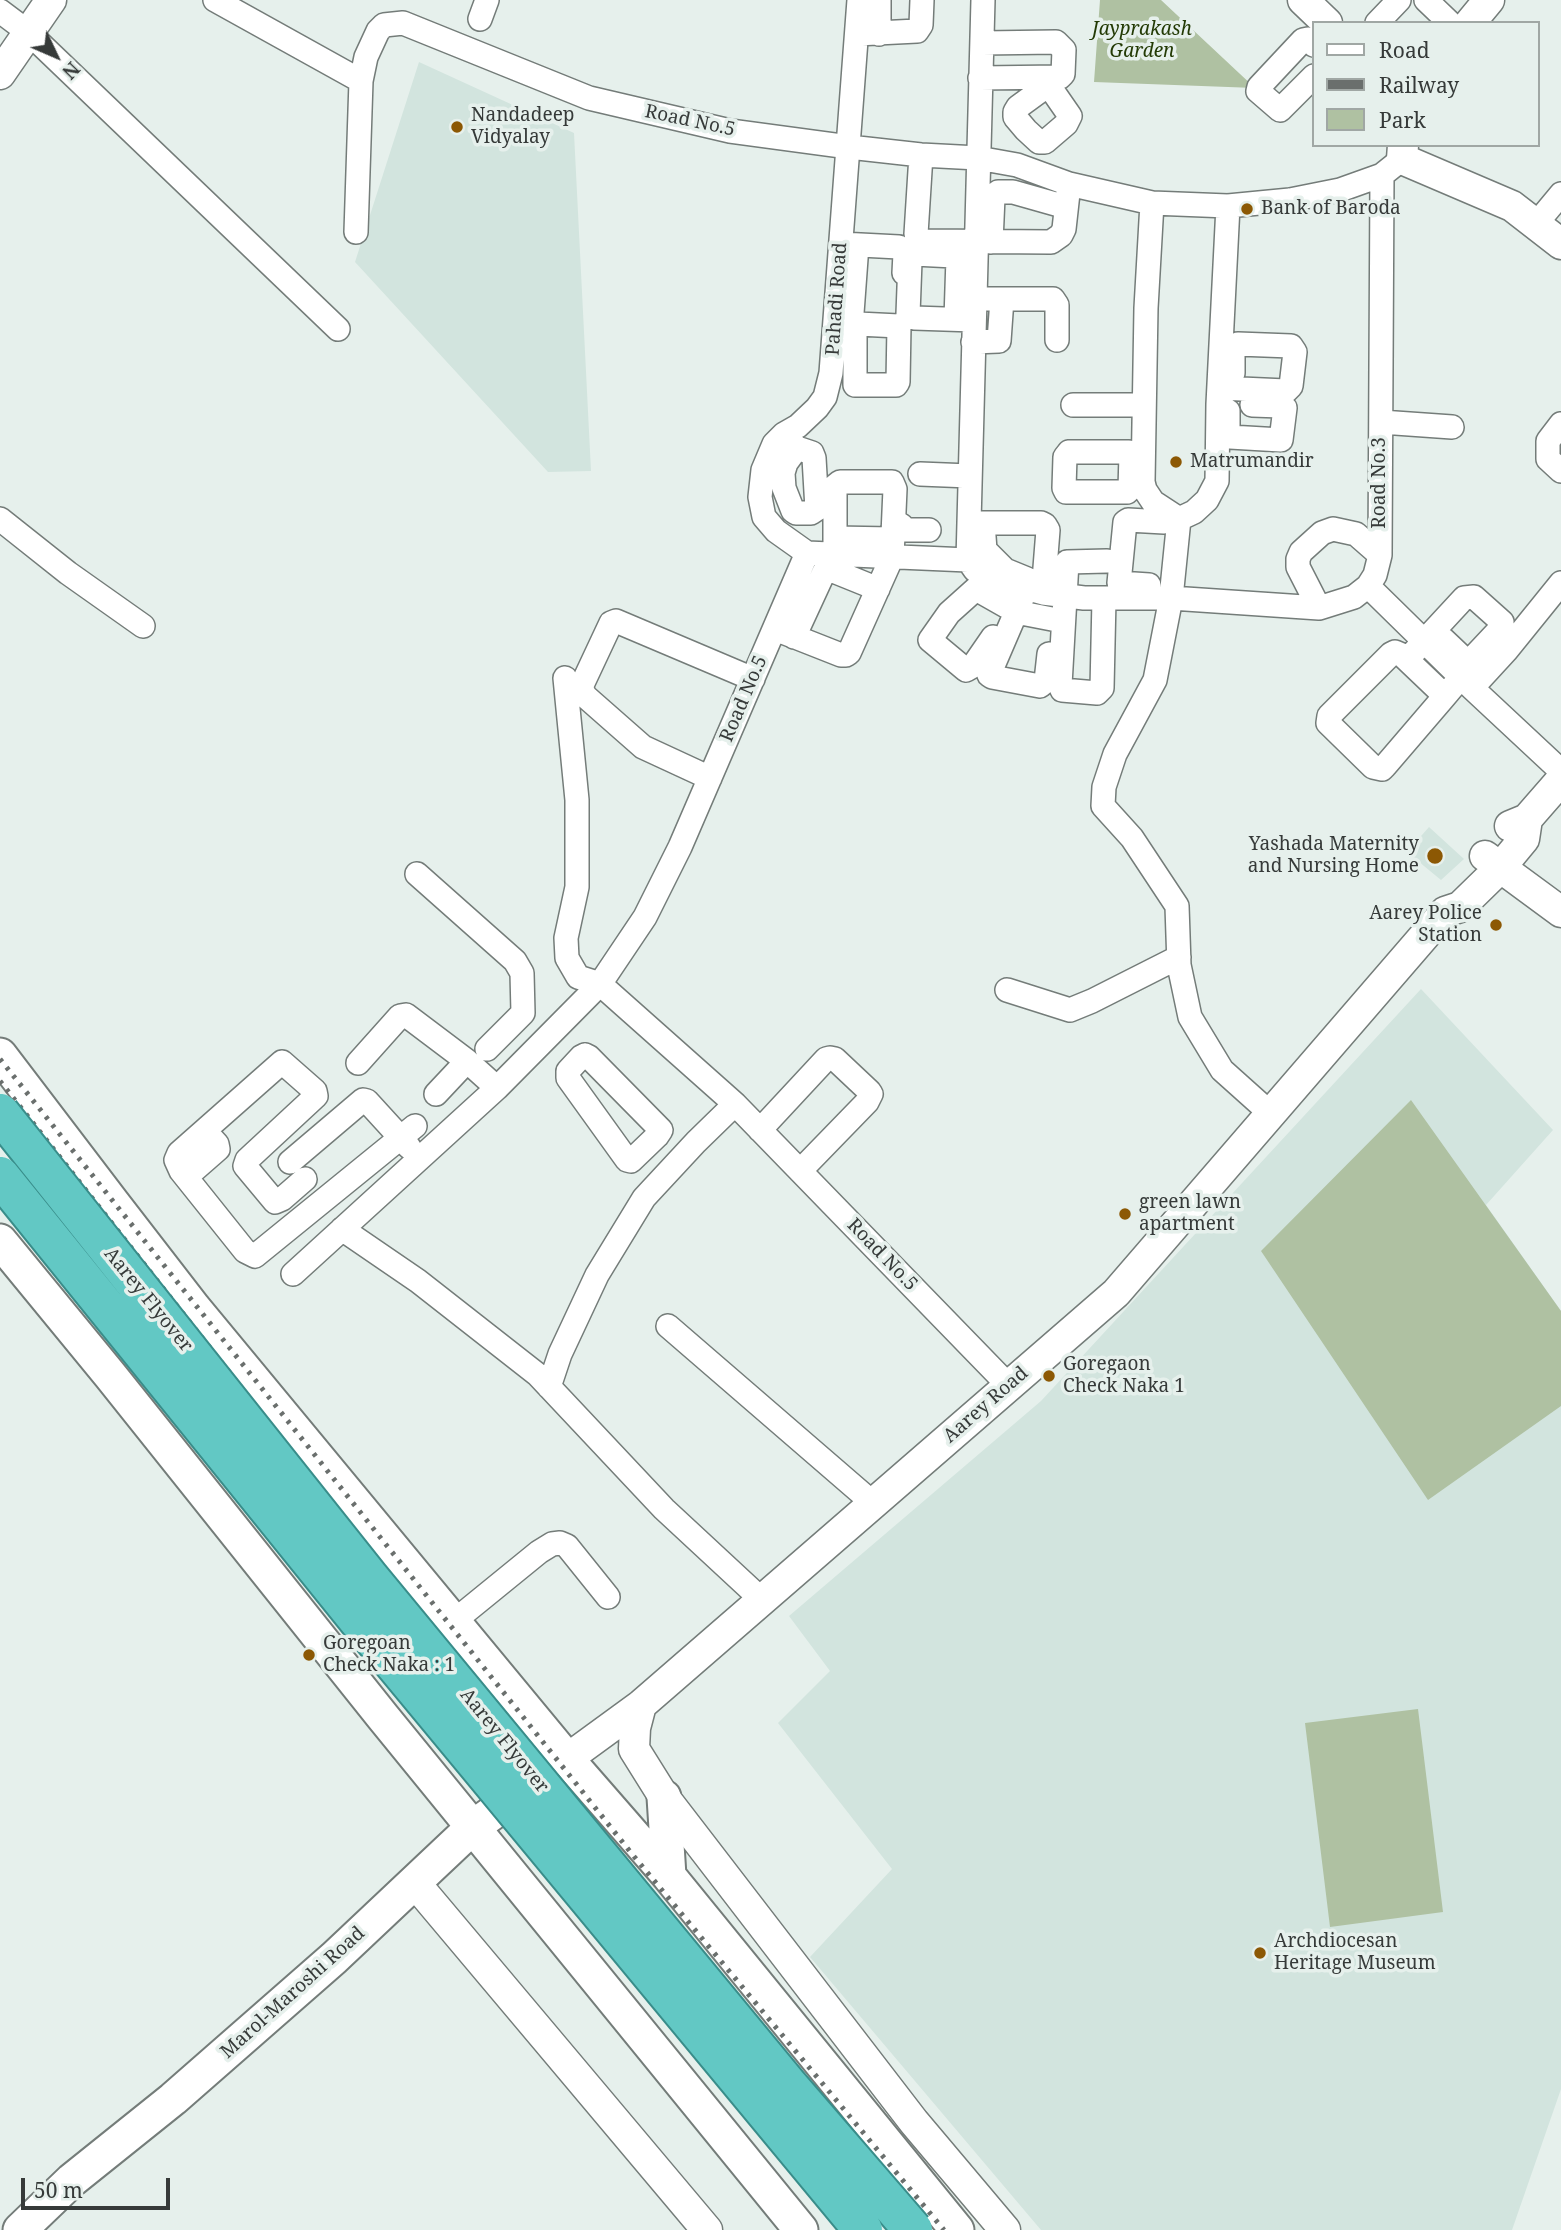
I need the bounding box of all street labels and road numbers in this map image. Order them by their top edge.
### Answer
street label: Road No.5 [643,100,737,142]
street label: Pahadi Road [822,242,852,356]
street label: Road No.3 [1369,437,1391,529]
street label: Road No.5 [716,652,772,746]
street label: Road No.5 [842,1214,922,1296]
street label: Aarey Flyover [99,1243,197,1357]
street label: Aarey Road [939,1362,1033,1448]
street label: Aarey Flyover [455,1684,553,1798]
street label: Marol-Maroshi Road [216,1922,370,2064]

